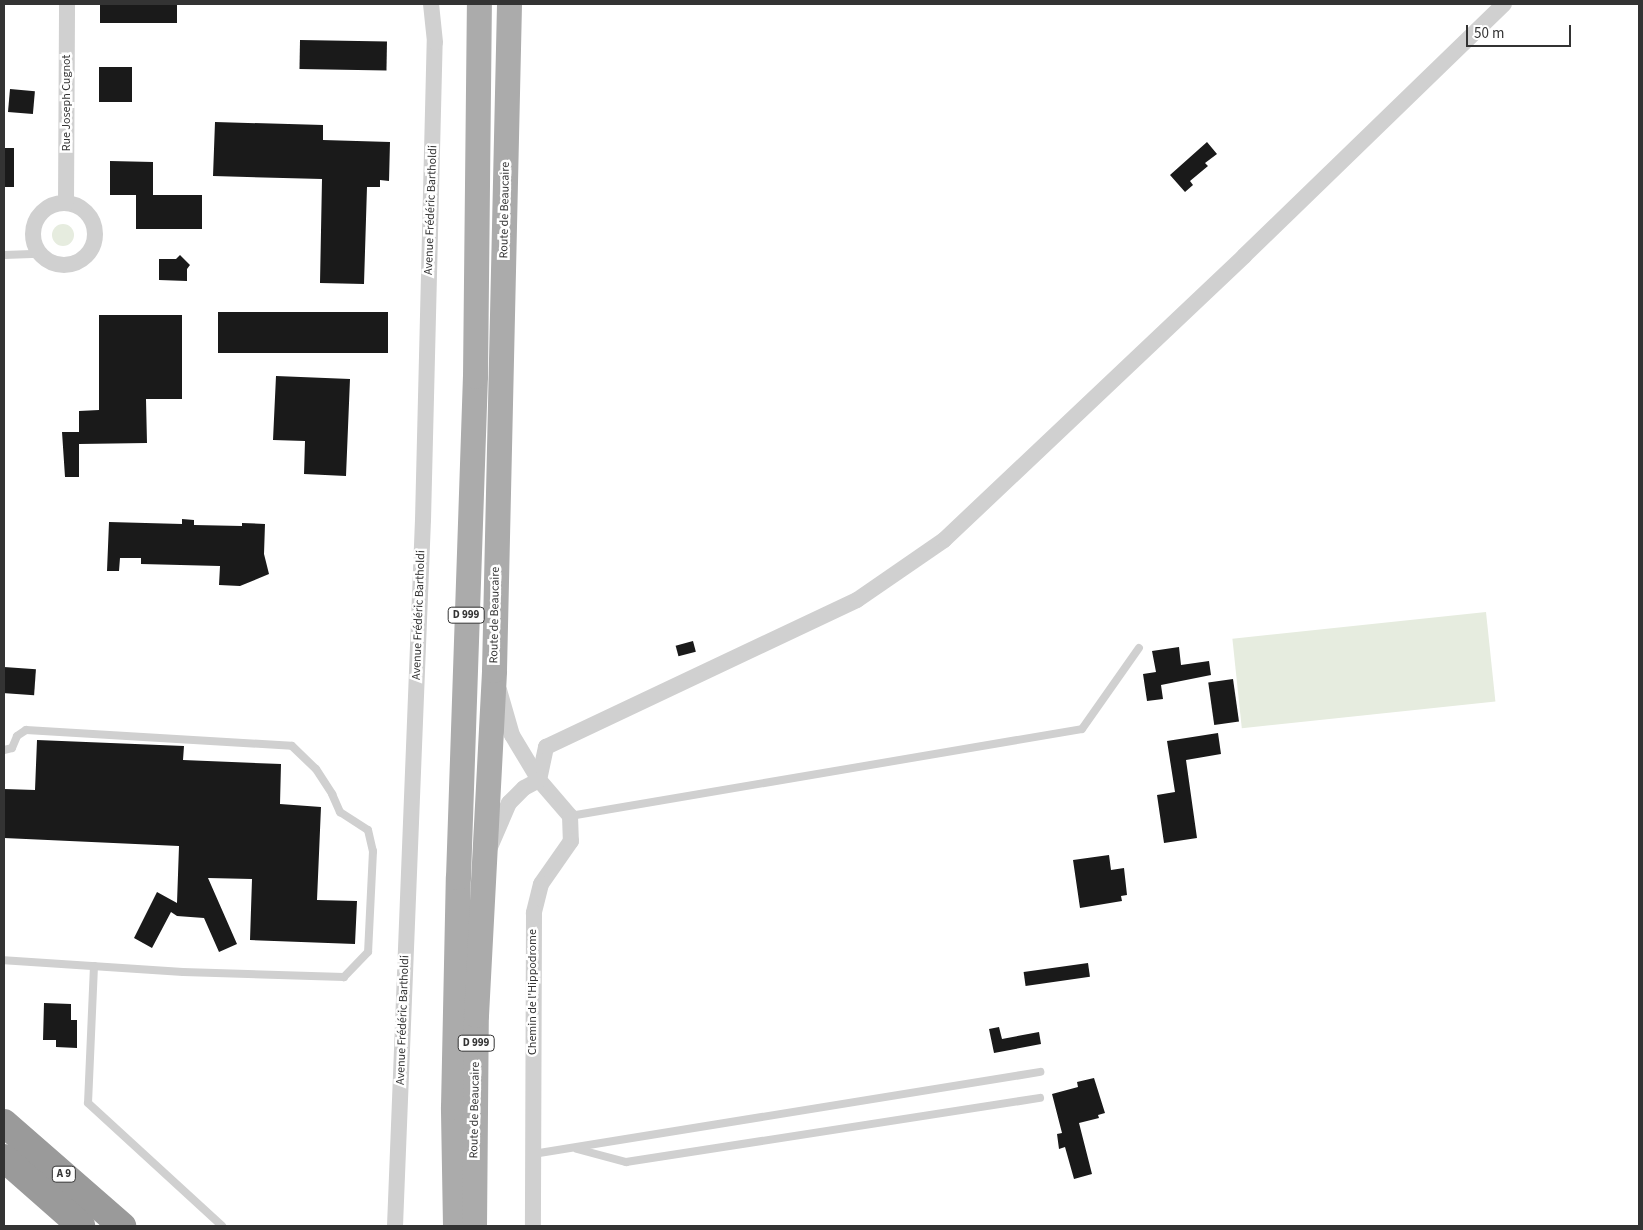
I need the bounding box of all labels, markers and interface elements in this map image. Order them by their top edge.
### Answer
scale bar [1468,15,1573,47]
text: 50 m [1474,23,1504,44]
street label: Rue Joseph Cugnot [60,55,74,151]
street label: Avenue Frédéric Bartholdi [422,145,440,275]
street label: Route de Beaucaire [497,162,513,258]
street label: Avenue Frédéric Bartholdi [410,550,428,680]
street label: Route de Beaucaire [487,567,503,663]
road number: D 999 [447,606,485,624]
street label: Chemin de l'Hippodrome [526,929,540,1055]
street label: Avenue Frédéric Bartholdi [394,955,412,1085]
road number: D 999 [457,1034,495,1052]
street label: Route de Beaucaire [467,1062,483,1158]
road number: A 9 [52,1166,76,1182]

